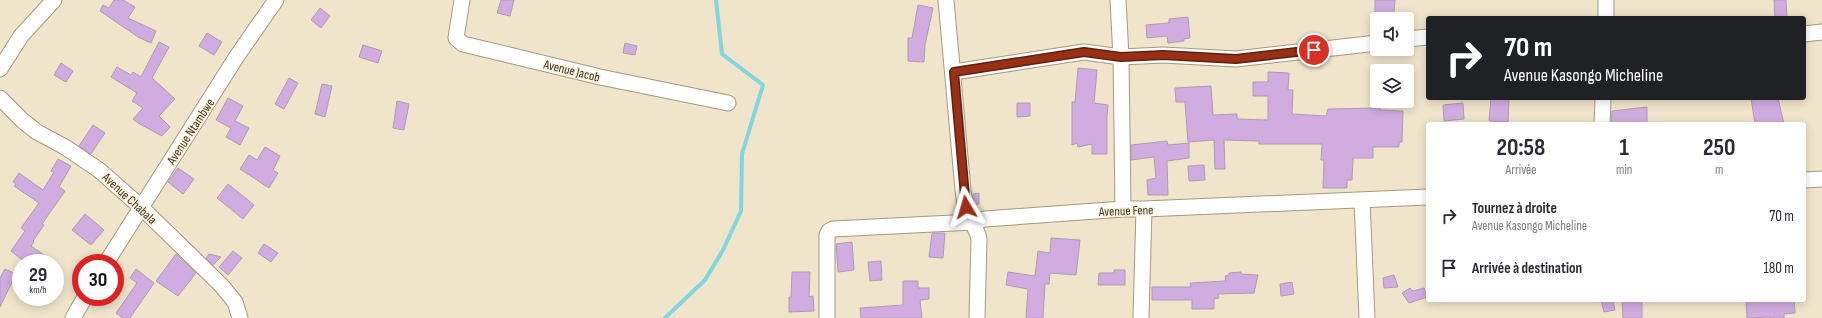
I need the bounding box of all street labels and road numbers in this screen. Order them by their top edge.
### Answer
street label: Avenue Jacob [541,56,602,86]
street label: Avenue Ntambwe [163,96,218,168]
street label: Avenue Chabala [98,169,160,228]
street label: Avenue Fene [1097,202,1154,220]

